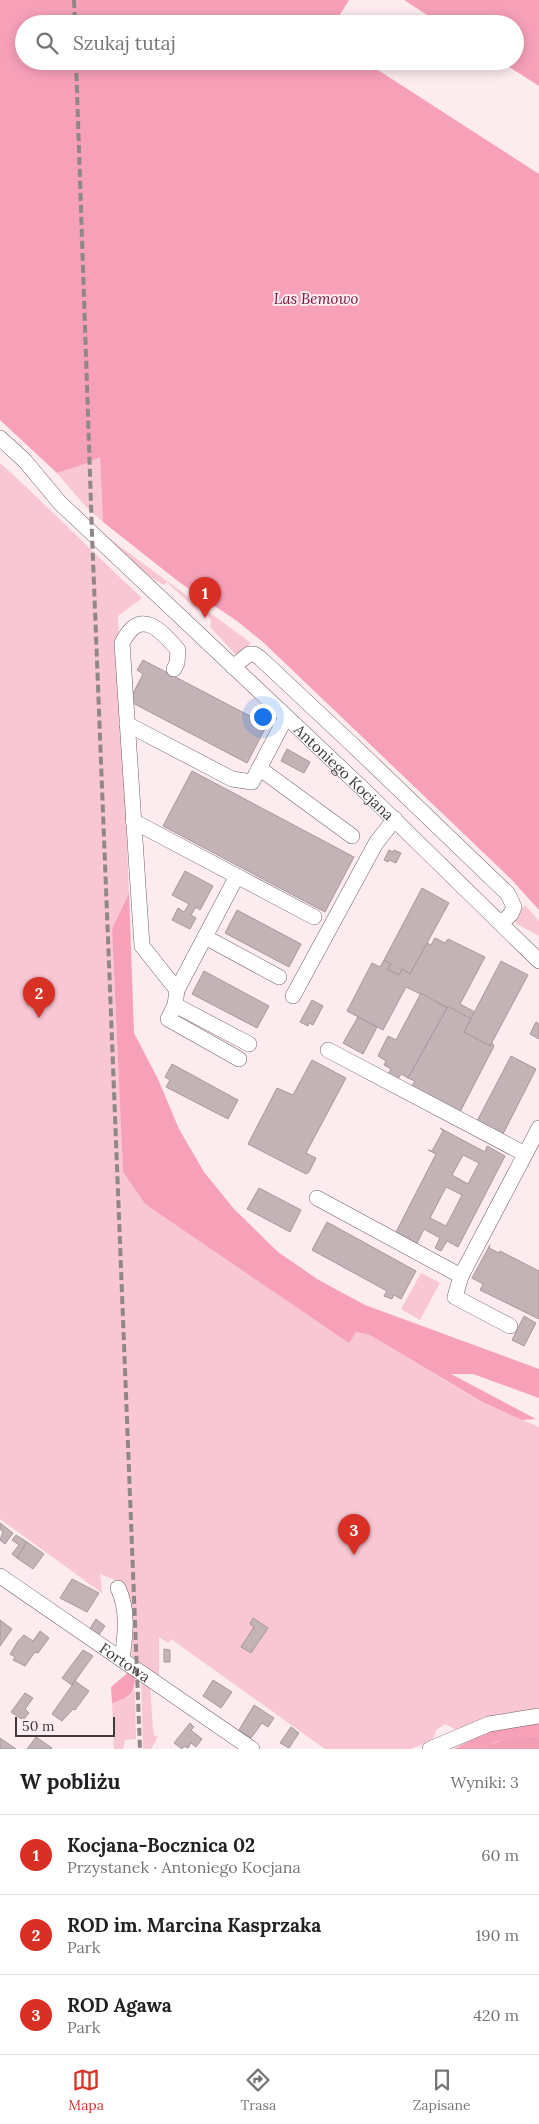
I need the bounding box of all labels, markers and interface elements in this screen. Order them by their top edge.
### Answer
search box [15,15,524,70]
icon: search [33,29,61,57]
text: Szukaj tutaj [73,31,176,55]
park label: Las Bemowo [274,289,358,308]
pin: 1 [189,577,221,618]
your location [250,704,276,730]
street label: Antoniego Kocjana [290,719,398,824]
pin: 2 [23,977,55,1018]
pin: 3 [338,1514,370,1555]
street label: Fortowa [96,1638,155,1686]
scale bar [15,1714,115,1737]
text: 50 m [22,1717,55,1735]
text: W pobliżu [20,1768,120,1795]
text: Wyniki: 3 [450,1772,519,1792]
text: Kocjana-Bocznica 02 [67,1833,255,1857]
text: 1 [33,1845,39,1865]
text: 60 m [481,1845,519,1865]
text: Przystanek · Antoniego Kocjana [67,1857,301,1877]
text: ROD im. Marcina Kasprzaka [67,1913,321,1937]
text: 2 [32,1925,40,1945]
text: 190 m [475,1925,519,1945]
text: Park [67,1937,100,1957]
text: ROD Agawa [67,1993,172,2017]
text: 3 [32,2005,40,2025]
text: 420 m [473,2005,519,2025]
text: Park [67,2017,100,2037]
tab: Mapa [68,2066,104,2114]
tab: Trasa [241,2066,276,2114]
tab: Zapisane [413,2066,471,2114]

